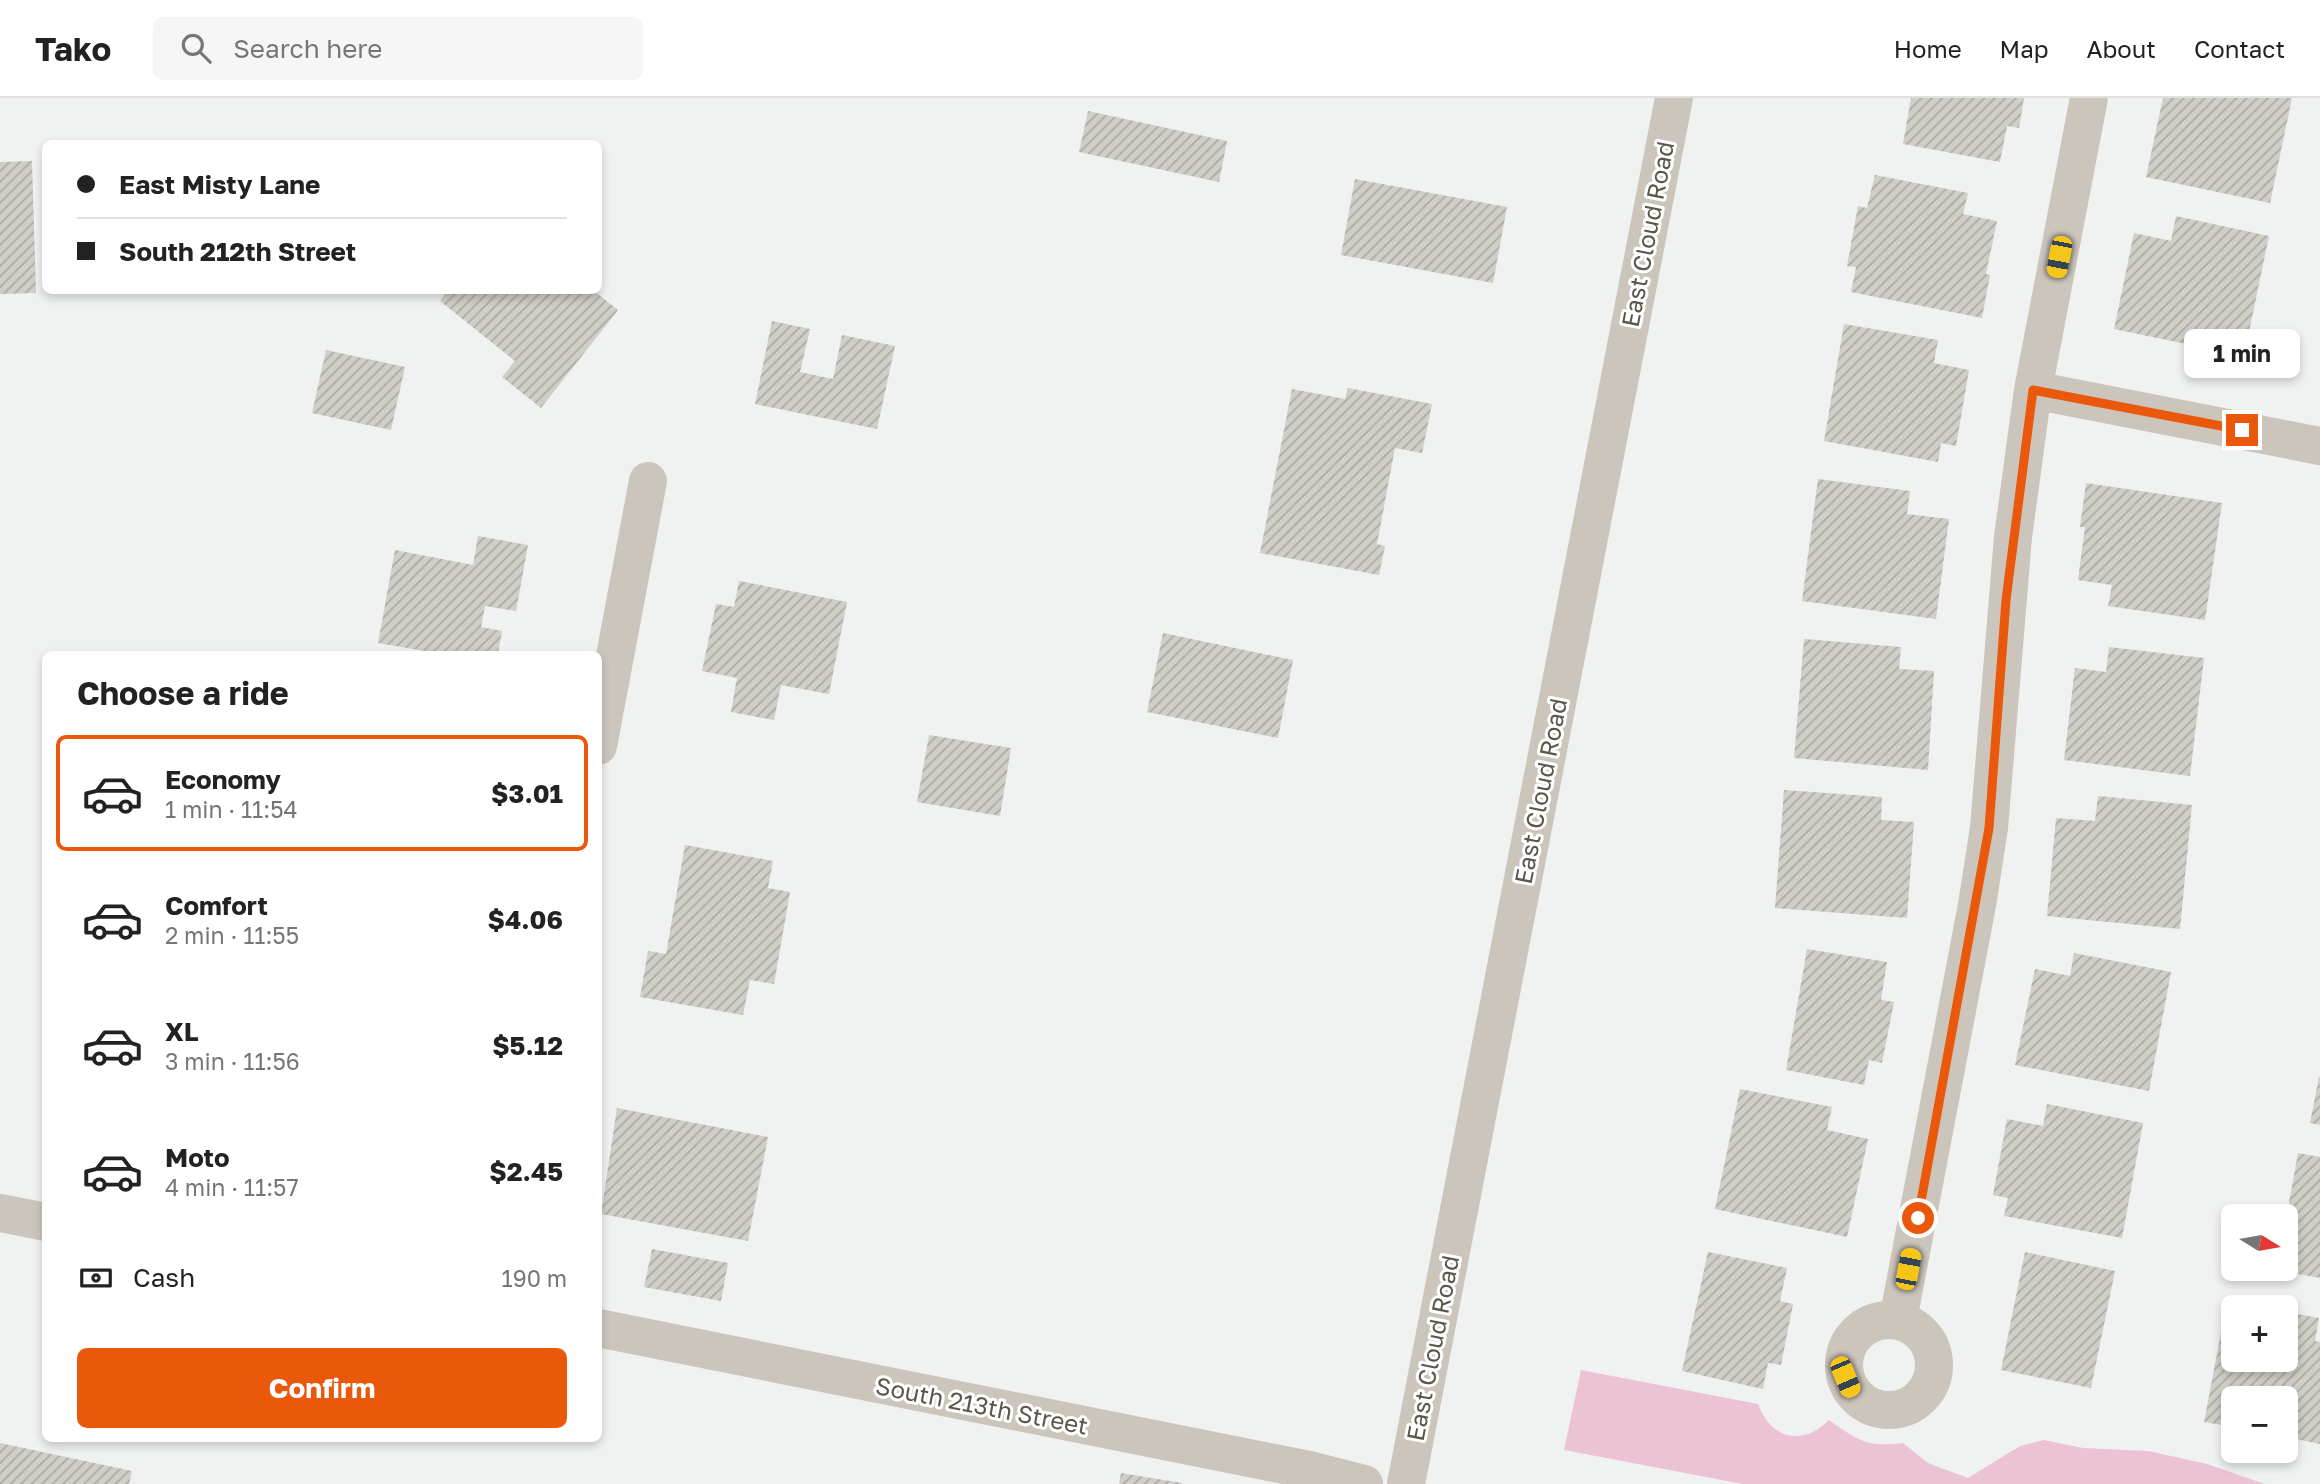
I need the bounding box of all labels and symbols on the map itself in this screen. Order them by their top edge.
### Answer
street label: East Cloud Road [1615,139,1679,329]
car [2045,234,2074,280]
callout: 1 min [2184,328,2300,378]
route end [2226,414,2258,446]
street label: East Cloud Road [1508,696,1572,886]
route start [1902,1202,1934,1234]
north arrow [2221,1204,2298,1281]
car [1894,1246,1923,1292]
street label: East Cloud Road [1400,1253,1464,1443]
car [1828,1354,1863,1400]
street label: South 213th Street [873,1370,1091,1440]

